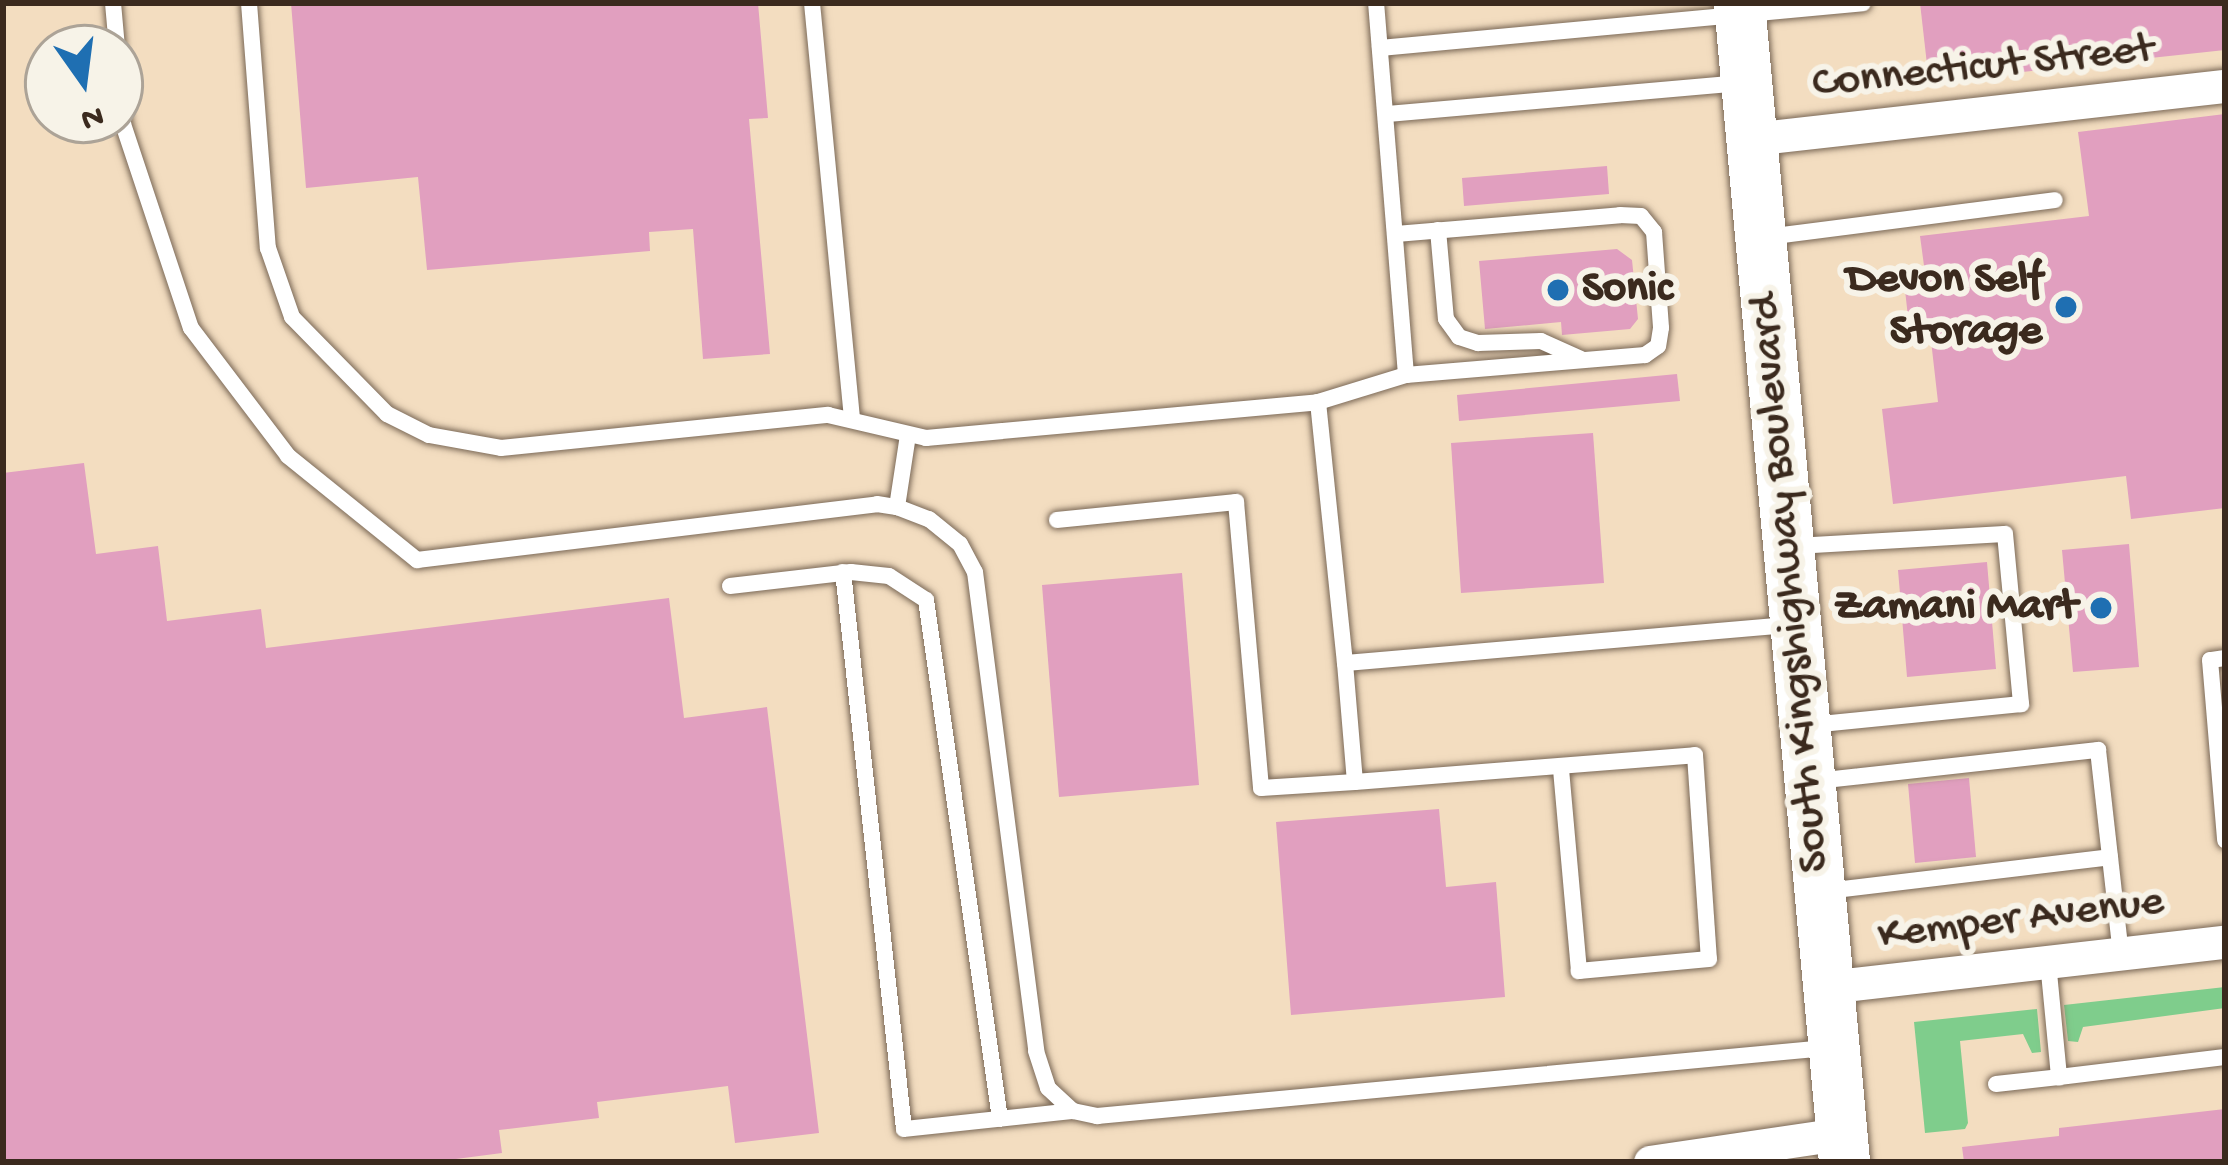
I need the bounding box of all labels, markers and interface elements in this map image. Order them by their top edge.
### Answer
street label: Connecticut Street [1810,23,2156,113]
north arrow [24,24,144,144]
text: N [77,95,107,137]
place label: Devon Self Storage [1846,254,2042,360]
place label: Sonic [1582,263,1673,317]
marker: Sonic [1545,277,1571,303]
street label: South Kingshighway Boulevard [1739,291,1843,875]
marker: Devon Self Storage [2053,294,2079,320]
place label: Zamani Mart [1834,581,2077,635]
marker: Zamani Mart [2088,595,2114,621]
street label: Kemper Avenue [1875,876,2167,964]

